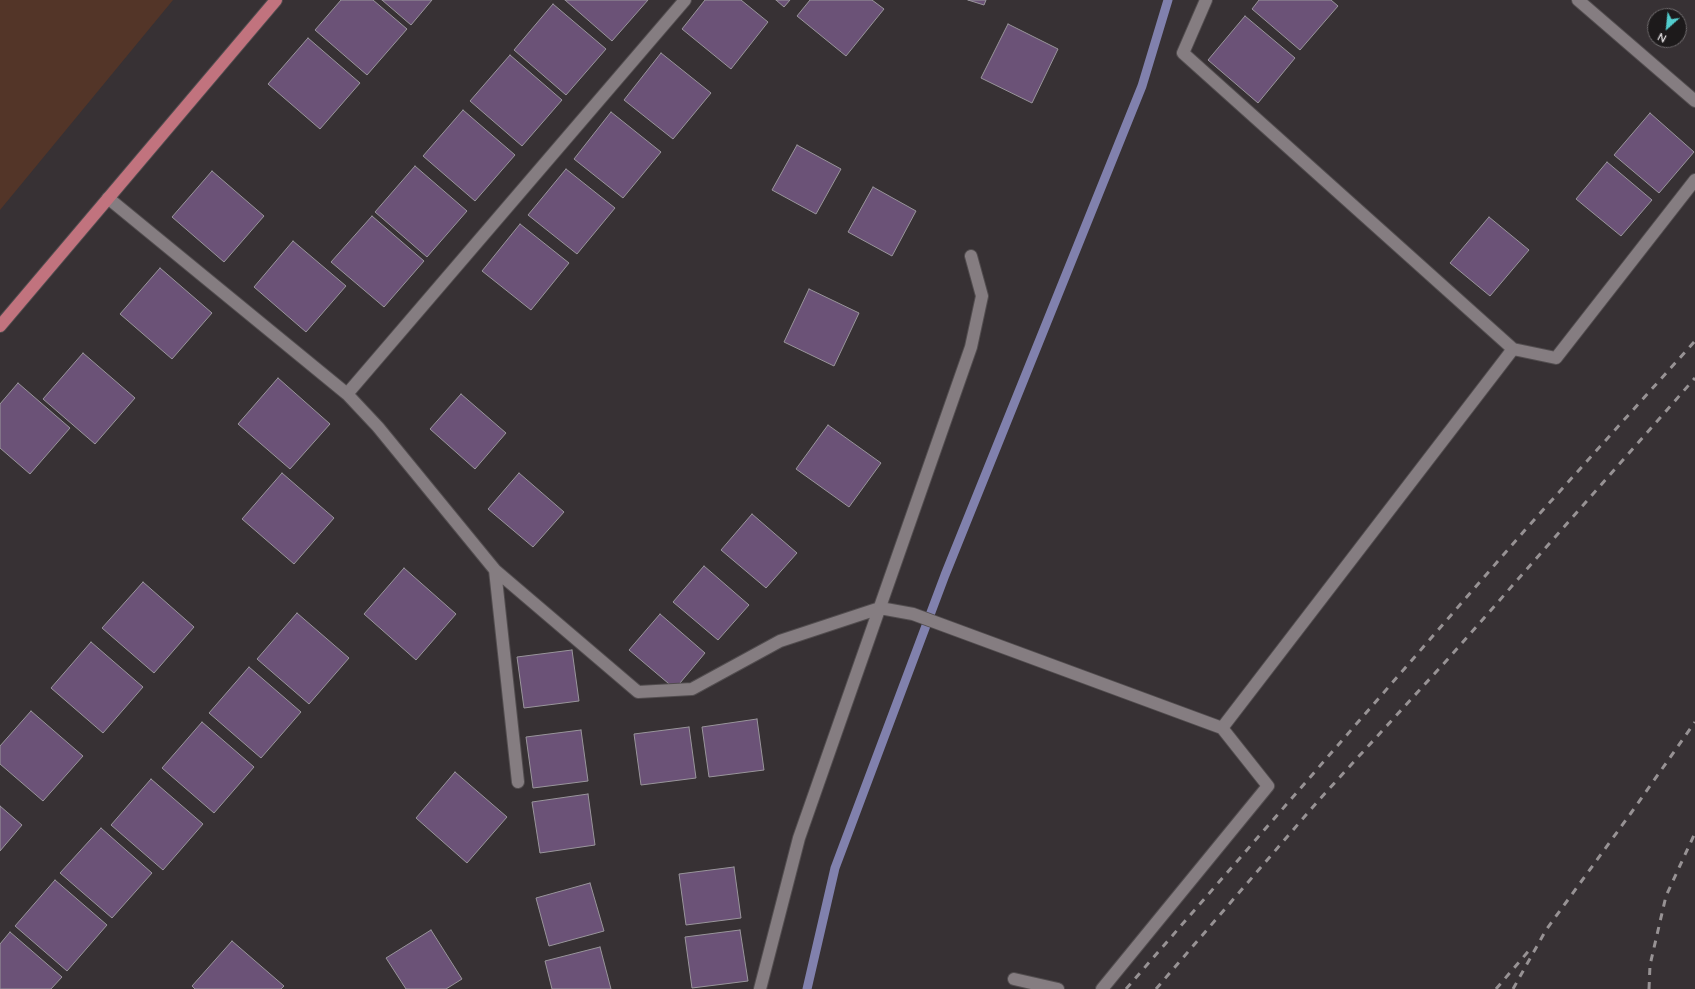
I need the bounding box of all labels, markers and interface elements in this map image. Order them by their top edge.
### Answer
north arrow [1647,8,1687,48]
text: N [1655,30,1669,46]

